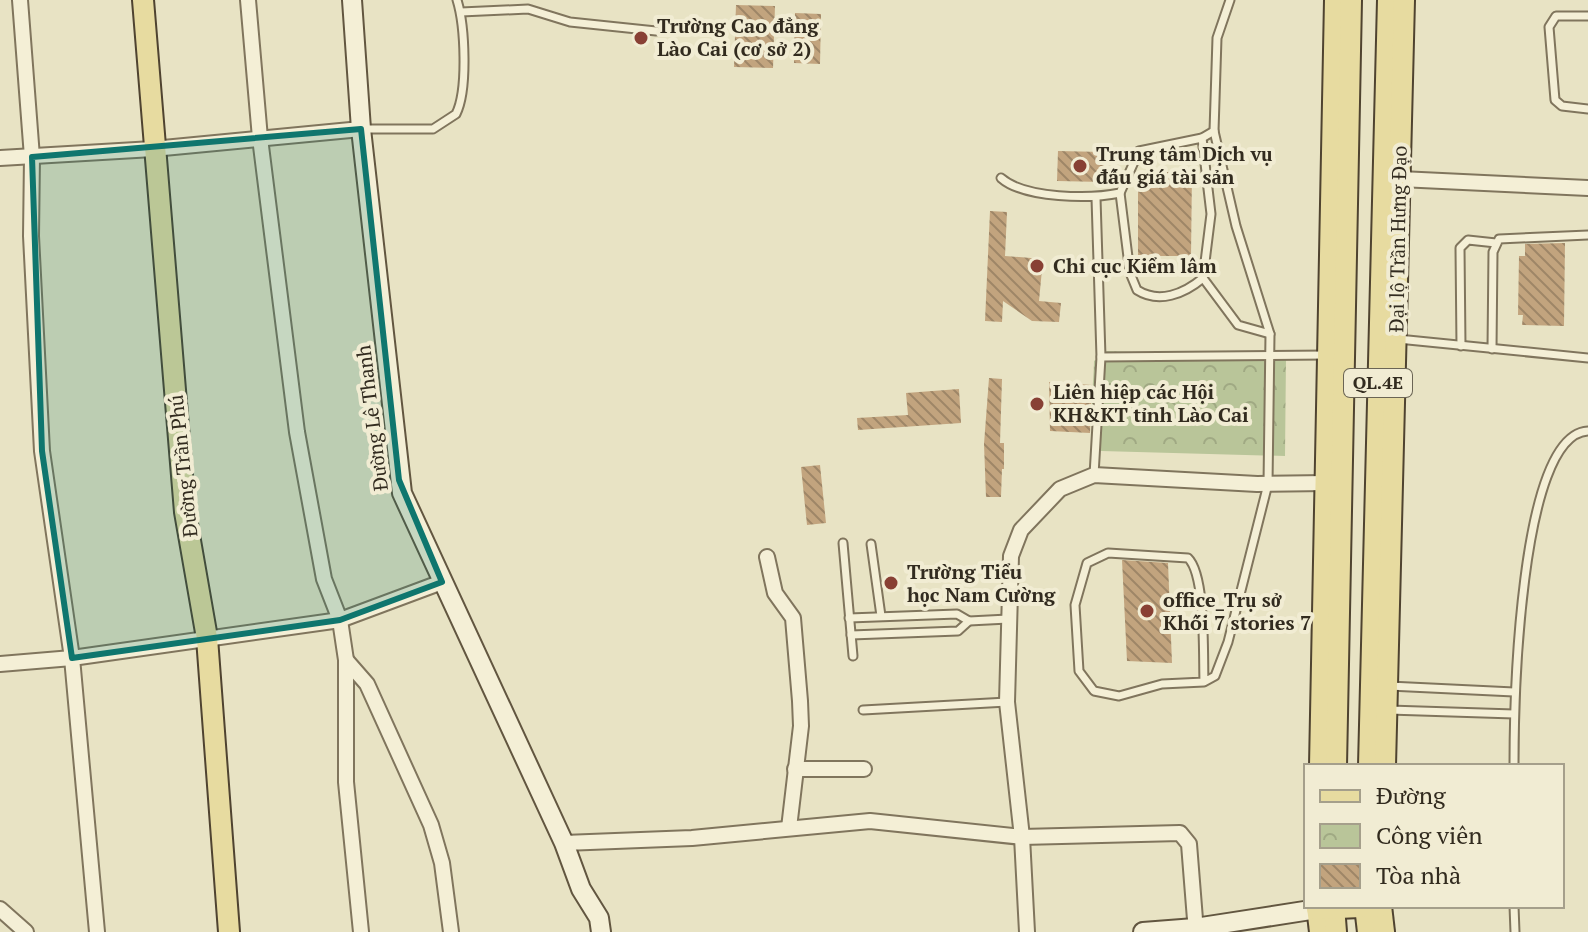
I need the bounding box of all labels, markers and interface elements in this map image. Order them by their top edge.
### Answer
place label: Trường Cao đẳng Lào Cai (cơ sở 2) [657,12,819,62]
marker: Trường Cao đẳng Lào Cai (cơ sở 2) [632,29,650,47]
place label: Trung tâm Dịch vụ đấu giá tài sản [1096,140,1272,190]
street label: Đại lộ Trần Hưng Đạo [1382,145,1413,333]
marker: Trung tâm Dịch vụ đấu giá tài sản [1071,157,1089,175]
place label: Chi cục Kiểm lâm [1053,252,1217,279]
marker: Chi cục Kiểm lâm [1028,257,1046,275]
street label: Đường Lê Thanh [349,343,394,492]
road number: QL.4E [1344,369,1412,397]
place label: Liên hiệp các Hội KH&KT tỉnh Lào Cai [1053,378,1249,428]
street label: Đường Trần Phú [162,393,203,539]
marker: Liên hiệp các Hội KH&KT tỉnh Lào Cai [1028,395,1046,413]
place label: Trường Tiểu học Nam Cường [907,558,1056,608]
marker: Trường Tiểu học Nam Cường [882,574,900,592]
place label: office_Trụ sở Khối 7 stories 7 [1163,586,1311,636]
marker: office_Trụ sở Khối 7 stories 7 [1138,602,1156,620]
legend [1304,764,1564,908]
text: Đường [1376,779,1446,811]
text: Công viên [1376,819,1483,851]
text: Tòa nhà [1376,859,1461,891]

